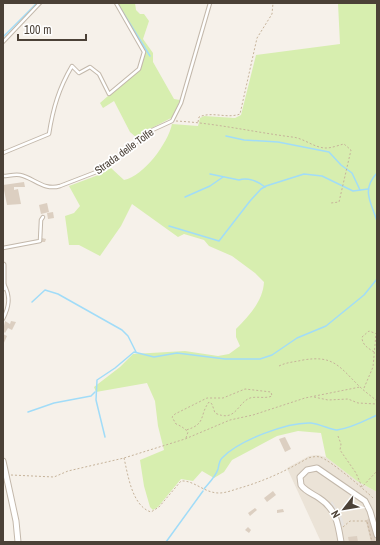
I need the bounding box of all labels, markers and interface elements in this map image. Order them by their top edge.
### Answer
scale bar [18,16,86,42]
text: 100 m [24,22,51,38]
street label: Strada delle Tolfe [92,125,156,177]
north arrow [324,489,364,529]
text: N [328,508,343,521]

